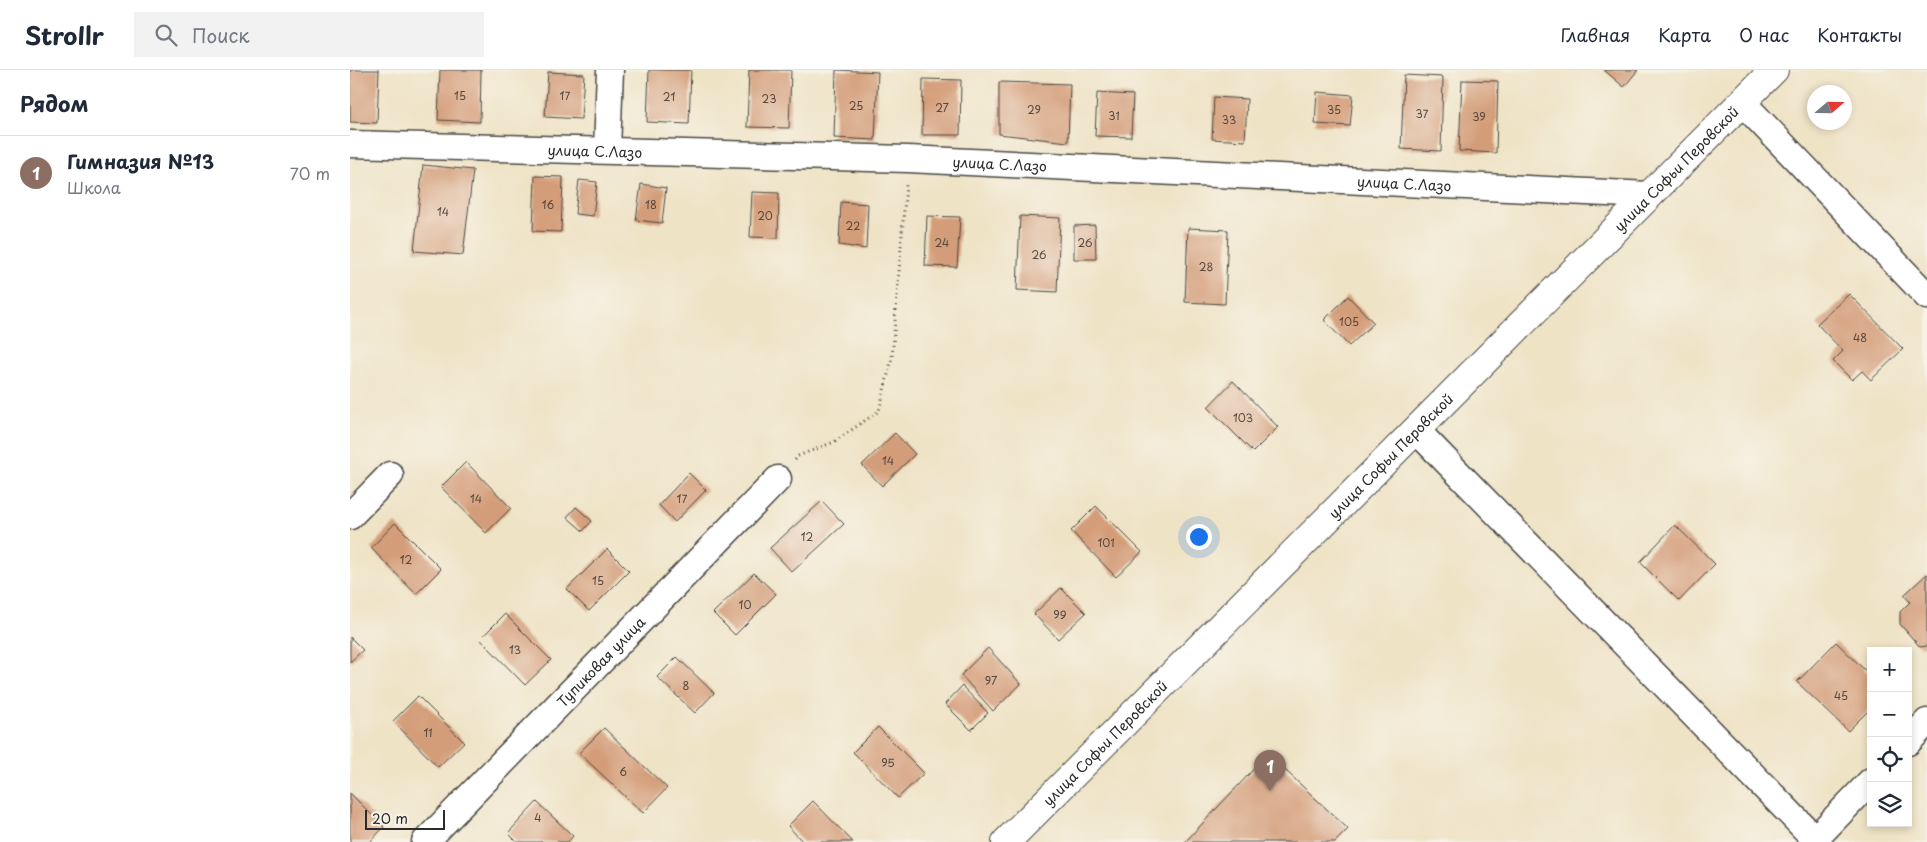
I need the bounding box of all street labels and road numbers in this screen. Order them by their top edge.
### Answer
street label: улица Софьи Перовской [1609,101,1743,236]
street label: улица С.Лазо [547,139,643,162]
street label: улица С.Лазо [952,151,1048,176]
street label: улица С.Лазо [1357,170,1452,196]
street label: улица Софьи Перовской [1323,388,1457,523]
street label: Тупиковая улица [552,611,650,711]
street label: улица Софьи Перовской [1038,675,1172,810]

